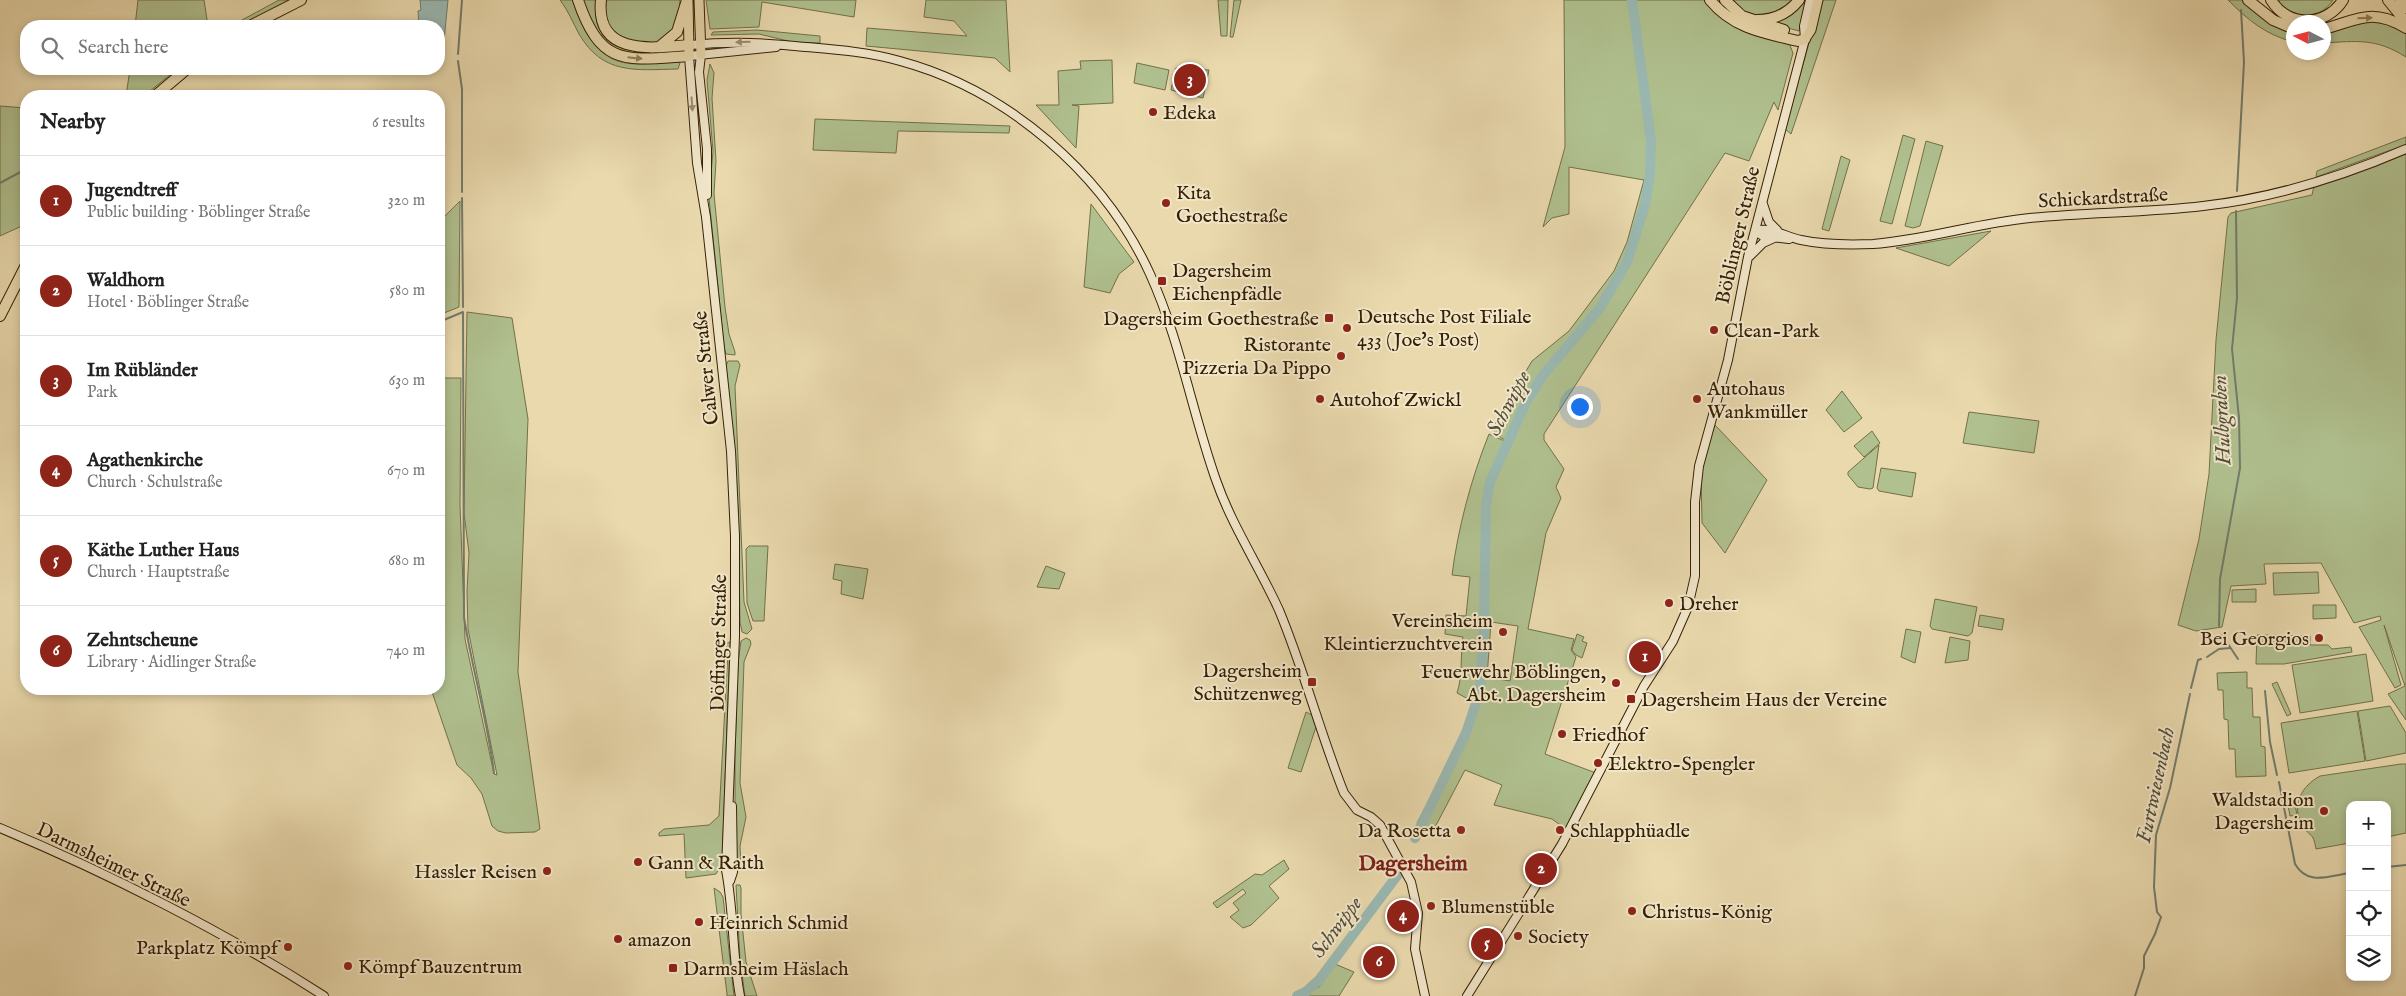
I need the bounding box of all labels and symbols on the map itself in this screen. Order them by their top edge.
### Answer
one-way arrow [2357,13,2373,21]
north arrow [2286,15,2331,60]
one-way arrow [735,39,751,47]
one-way arrow [627,55,643,63]
pin: 3 [1174,61,1206,99]
one-way arrow [688,97,696,113]
place label: Edeka [1163,101,1216,126]
marker: Edeka [1147,106,1159,118]
street label: Böblinger Straße [1710,164,1766,307]
place label: Kita Goethestraße [1176,181,1288,229]
street label: Schickardstraße [2037,183,2169,214]
marker: Kita Goethestraße [1160,197,1172,209]
place label: Dagersheim Eichenpfädle [1172,259,1282,307]
marker: Dagersheim Eichenpfädle [1156,275,1168,287]
place label: Deutsche Post Filiale 433 (Joe's Post) [1357,305,1532,353]
place label: Dagersheim Goethestraße [1103,307,1319,332]
street label: Calwer Straße [688,310,725,426]
marker: Dagersheim Goethestraße [1323,312,1335,324]
place label: Clean-Park [1724,319,1820,344]
marker: Deutsche Post Filiale 433 (Joe's Post) [1341,322,1353,334]
marker: Clean-Park [1708,324,1720,336]
place label: Ristorante Pizzeria Da Pippo [1182,333,1331,381]
marker: Ristorante Pizzeria Da Pippo [1335,350,1347,362]
water label: Schwippe [1481,366,1538,441]
water label: Hulbgraben [2207,374,2238,467]
place label: Autohaus Wankmüller [1706,377,1809,425]
place label: Autohof Zwickl [1329,388,1462,413]
marker: Autohof Zwickl [1314,393,1326,405]
marker: Autohaus Wankmüller [1691,393,1703,405]
your location [1567,394,1593,420]
street label: Döffinger Straße [706,574,733,712]
place label: Dreher [1679,592,1739,617]
marker: Dreher [1663,597,1675,609]
place label: Vereinsheim Kleintierzuchtverein [1323,609,1493,657]
marker: Vereinsheim Kleintierzuchtverein [1497,626,1509,638]
place label: Bei Georgios [2200,627,2309,652]
marker: Bei Georgios [2313,632,2325,644]
pin: 1 [1629,638,1661,676]
place label: Dagersheim Schützenweg [1193,659,1303,707]
place label: Feuerwehr Böblingen, Abt. Dagersheim [1421,660,1606,708]
marker: Dagersheim Schützenweg [1306,676,1318,688]
marker: Feuerwehr Böblingen, Abt. Dagersheim [1610,677,1622,689]
place label: Dagersheim Haus der Vereine [1641,688,1887,713]
marker: Dagersheim Haus der Vereine [1625,693,1637,705]
place label: Friedhof [1572,723,1649,748]
water label: Furtwiesenbach [2131,725,2182,846]
marker: Friedhof [1556,728,1568,740]
place label: Elektro-Spengler [1608,752,1756,777]
marker: Elektro-Spengler [1592,757,1604,769]
place label: Waldstadion Dagersheim [2212,788,2314,836]
marker: Waldstadion Dagersheim [2318,805,2330,817]
street label: Darmsheimer Straße [32,817,195,914]
place label: Da Rosetta [1357,819,1451,844]
place label: Schlapphüadle [1570,819,1690,844]
marker: Da Rosetta [1455,824,1467,836]
marker: Schlapphüadle [1554,824,1566,836]
district label: Dagersheim [1358,850,1468,878]
pin: 2 [1525,850,1557,888]
place label: Gann & Raith [648,851,765,876]
marker: Gann & Raith [632,856,644,868]
place label: Hassler Reisen [414,860,537,885]
marker: Hassler Reisen [541,865,553,877]
water label: Schwippe [1305,892,1369,964]
place label: Blumenstüble [1441,895,1555,920]
pin: 4 [1387,897,1419,935]
marker: Blumenstüble [1425,900,1437,912]
place label: Christus-König [1642,900,1773,925]
marker: Christus-König [1626,905,1638,917]
place label: Heinrich Schmid [709,911,848,936]
marker: Heinrich Schmid [693,916,705,928]
pin: 5 [1471,925,1503,963]
place label: Society [1528,925,1589,950]
place label: amazon [628,928,692,953]
marker: Society [1512,930,1524,942]
marker: amazon [612,933,624,945]
place label: Parkplatz Kömpf [136,936,282,961]
marker: Parkplatz Kömpf [282,941,294,953]
pin: 6 [1363,943,1395,981]
place label: Kömpf Bauzentrum [358,955,522,980]
place label: Darmsheim Häslach [683,957,849,982]
marker: Kömpf Bauzentrum [342,960,354,972]
marker: Darmsheim Häslach [667,962,679,974]

